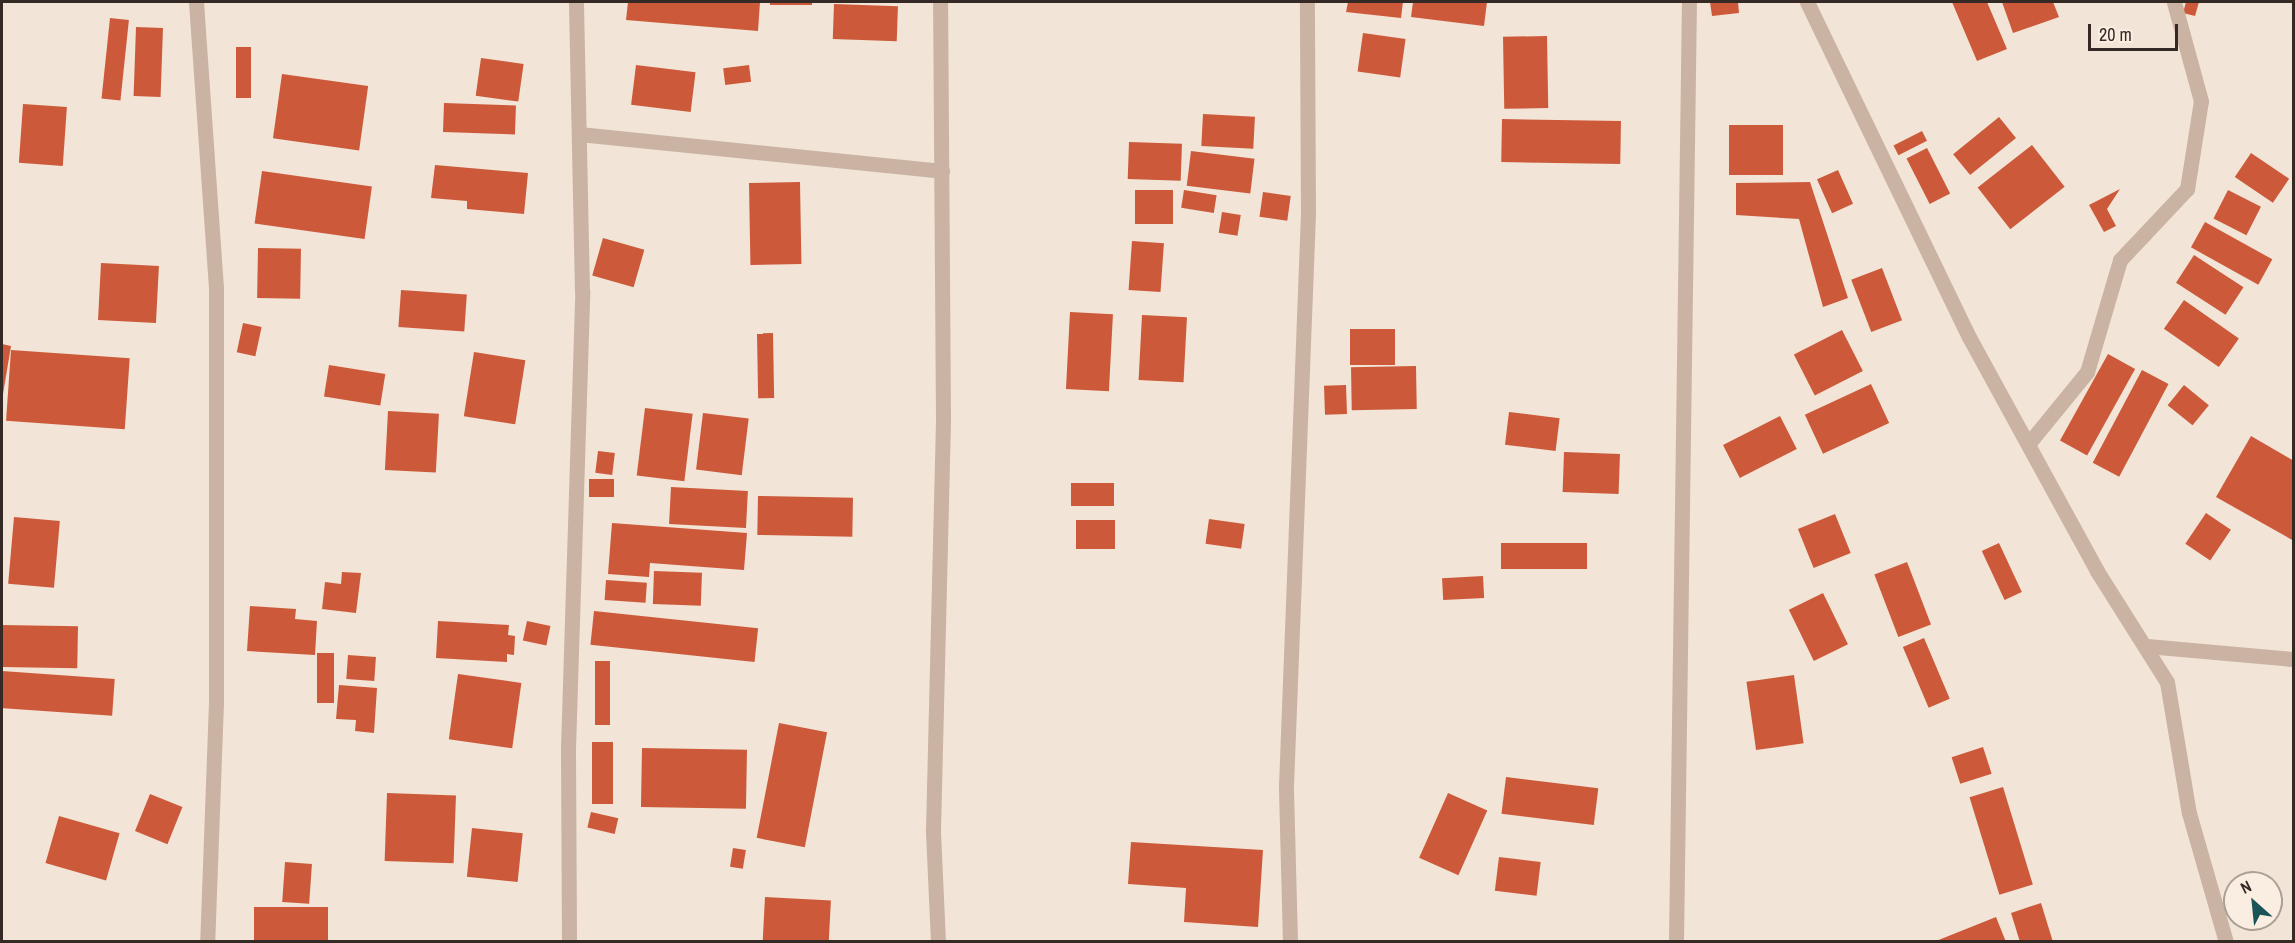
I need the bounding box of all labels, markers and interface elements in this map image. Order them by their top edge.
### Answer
scale bar [2091,12,2181,50]
text: 20 m [2099,22,2132,47]
north arrow [2223,871,2283,931]
text: N [2237,875,2255,899]

